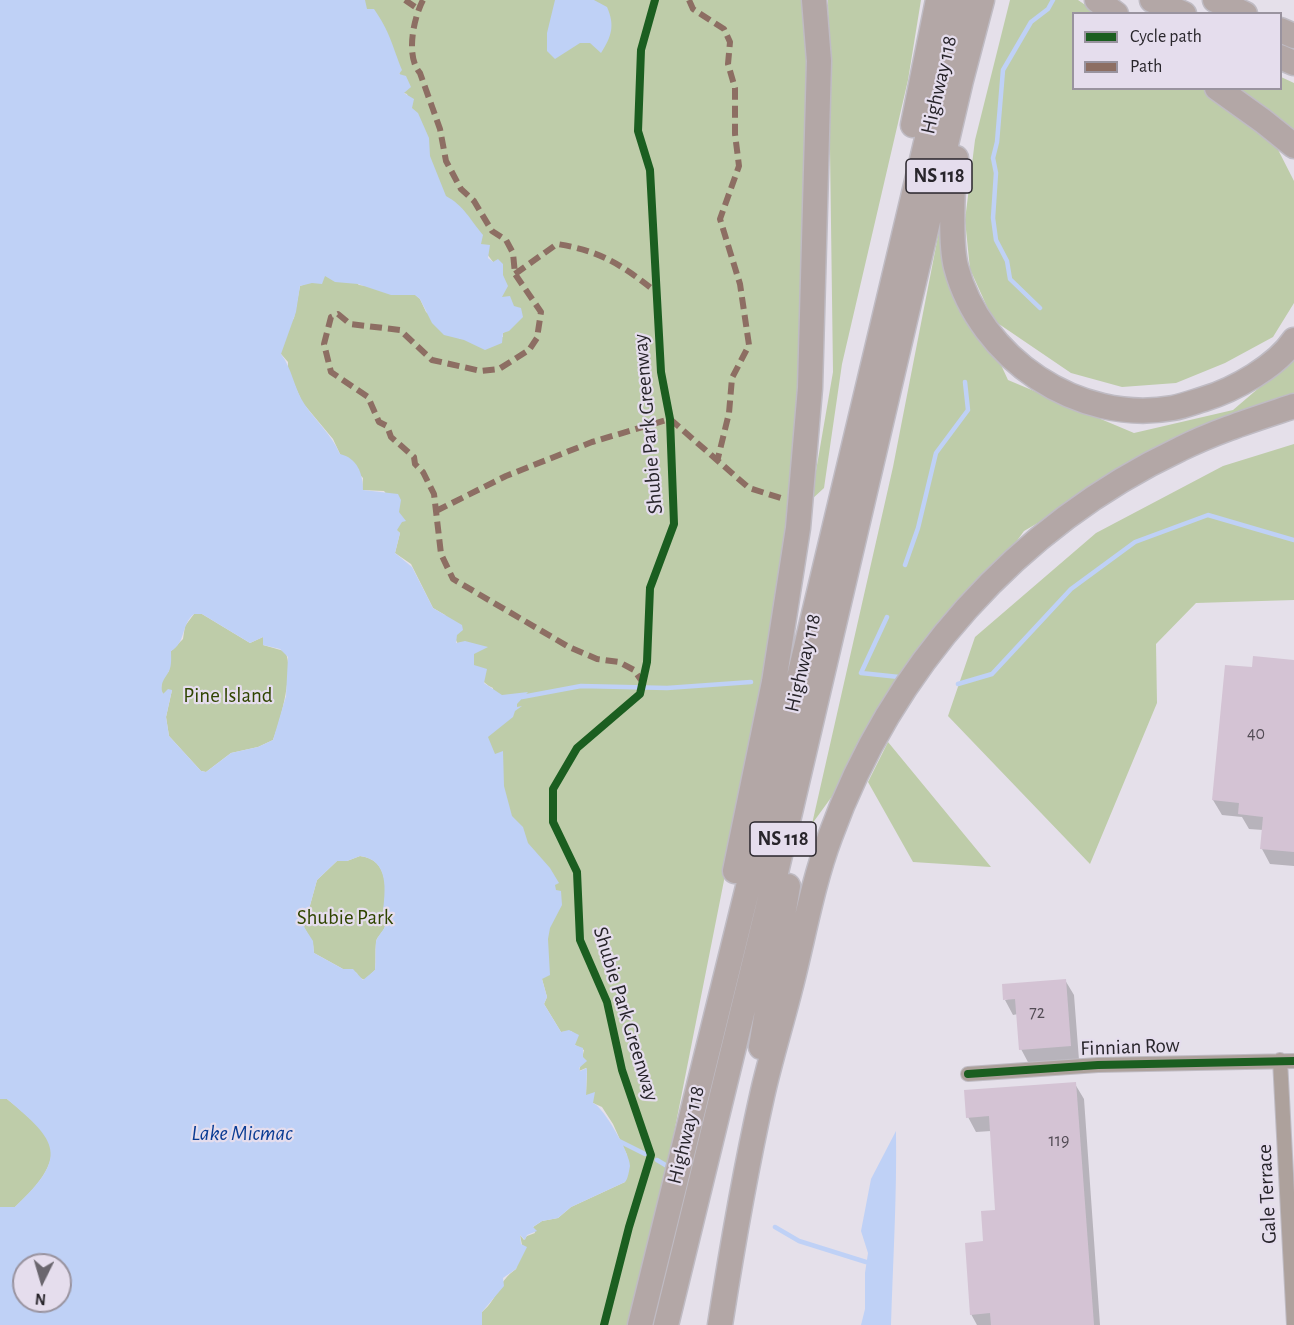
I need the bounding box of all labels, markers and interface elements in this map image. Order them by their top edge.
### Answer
legend [1072,12,1282,90]
text: Cycle path [1130,28,1202,46]
street label: Highway 118 [915,33,963,137]
text: Path [1130,58,1162,76]
road number: NS 118 [906,159,972,193]
street label: Shubie Park Greenway [628,333,668,515]
street label: Highway 118 [779,611,827,715]
park label: Pine Island [183,683,273,709]
house number: 40 [1247,723,1265,745]
road number: NS 118 [750,822,816,856]
park label: Shubie Park [297,905,393,931]
street label: Shubie Park Greenway [587,924,665,1104]
house number: 72 [1029,1002,1045,1024]
street label: Finnian Row [1080,1033,1180,1061]
street label: Highway 118 [662,1083,710,1187]
water label: Lake Micmac [191,1120,293,1146]
house number: 119 [1049,1130,1069,1152]
street label: Gale Terrace [1252,1144,1282,1244]
north arrow [12,1253,72,1313]
text: N [34,1290,47,1307]

